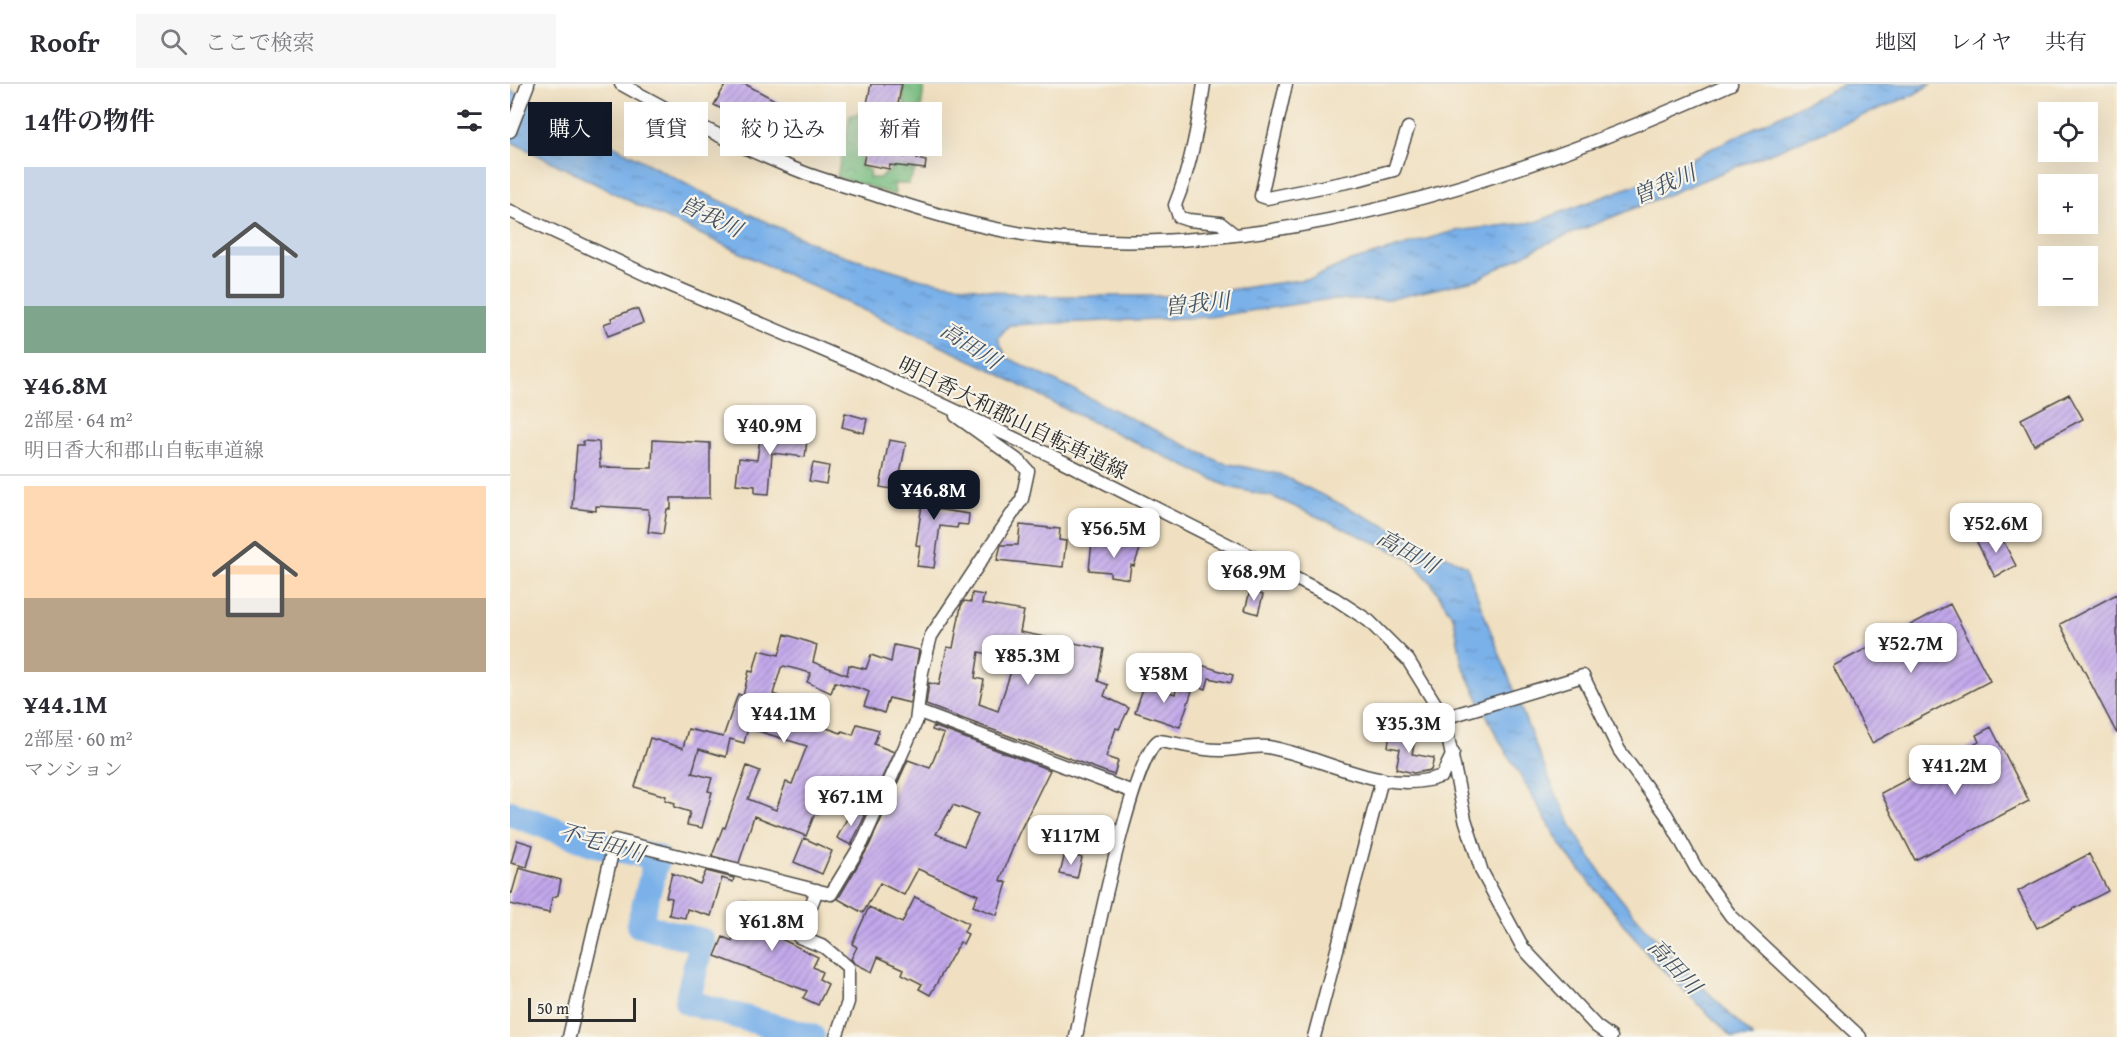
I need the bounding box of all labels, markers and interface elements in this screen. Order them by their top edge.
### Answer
search box [136,14,556,68]
text: Roofr [30,21,100,62]
icon: search [157,25,190,58]
text: ここで検索 [205,26,315,58]
text: 地図 [1875,26,1917,57]
text: レイヤ [1950,26,2012,57]
text: 共有 [2045,26,2087,57]
text: 14件の物件 [24,101,155,140]
chip: 購入 [528,102,612,156]
chip: 賃貸 [624,102,708,156]
chip: 絞り込み [720,102,846,156]
chip: 新着 [858,102,942,156]
map controls [2038,102,2098,306]
button: locate [2038,102,2098,162]
icon: filters [453,104,486,137]
water label: 曽我川 [1627,156,1702,212]
button: + [2038,174,2098,234]
water label: 曽我川 [674,187,749,246]
icon: home [201,206,309,314]
button: − [2038,246,2098,306]
water label: 曽我川 [1163,283,1233,322]
water label: 高田川 [935,314,1009,377]
street label: 明日香大和郡山自転車道線 [893,349,1133,487]
text: ¥46.8M [24,365,108,404]
text: 2部屋 · 64 m² [24,405,133,434]
pin: ¥40.9M [721,405,819,456]
text: ¥40.9M [738,410,802,439]
text: 明日香大和郡山自転車道線 [24,435,264,464]
pin: ¥46.8M [885,470,983,521]
text: ¥46.8M [902,475,966,504]
pin: ¥52.6M [1947,503,2045,554]
pin: ¥56.5M [1065,508,1163,559]
text: ¥52.6M [1964,508,2028,537]
text: ¥56.5M [1082,513,1146,542]
water label: 高田川 [1371,521,1446,582]
icon: home [201,525,309,633]
pin: ¥68.9M [1205,551,1303,602]
text: ¥68.9M [1222,556,1286,585]
pin: ¥52.7M [1862,623,1960,674]
text: ¥52.7M [1879,628,1943,657]
pin: ¥85.3M [979,635,1077,686]
text: ¥85.3M [996,640,1060,669]
pin: ¥58M [1128,653,1200,704]
text: ¥58M [1140,658,1188,687]
text: ¥44.1M [24,684,108,723]
pin: ¥44.1M [735,693,833,744]
text: ¥44.1M [752,698,816,727]
pin: ¥35.3M [1360,703,1458,754]
text: ¥35.3M [1377,708,1441,737]
text: 2部屋 · 60 m² [24,724,133,753]
pin: ¥41.2M [1906,745,2004,796]
text: ¥41.2M [1923,750,1987,779]
text: マンション [24,754,123,783]
pin: ¥67.1M [802,776,900,827]
text: ¥67.1M [819,781,883,810]
water label: 不毛田川 [555,814,651,870]
pin: ¥117M [1029,815,1113,866]
text: ¥117M [1042,820,1100,849]
pin: ¥61.8M [723,901,821,952]
text: ¥61.8M [740,906,804,935]
water label: 高田川 [1641,931,1711,1003]
scale bar [528,995,636,1022]
text: 50 m [537,996,569,1020]

